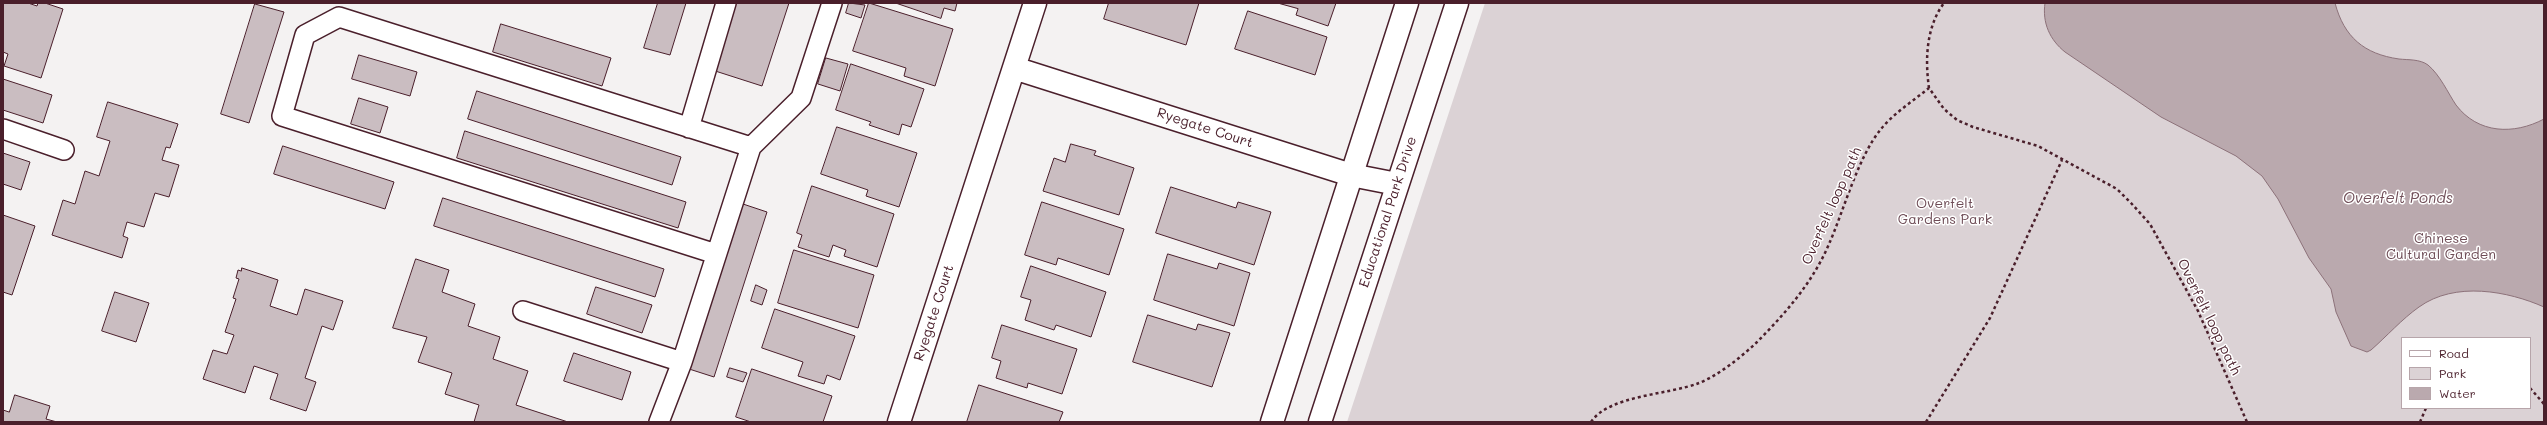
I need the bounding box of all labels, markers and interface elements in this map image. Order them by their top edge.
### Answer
street label: Ryegate Court [1155,105,1255,151]
street label: Educational Park Drive [1356,134,1420,290]
street label: Overfelt loop path [1798,145,1866,267]
water label: Overfelt Ponds [2343,189,2453,207]
park label: Overfelt Gardens Park [1898,196,1992,228]
park label: Chinese Cultural Garden [2386,231,2496,264]
street label: Overfelt loop path [2174,256,2244,378]
street label: Ryegate Court [911,263,957,363]
legend [2401,337,2531,409]
text: Road [2439,345,2469,361]
text: Park [2439,365,2466,381]
text: Water [2439,385,2476,401]

